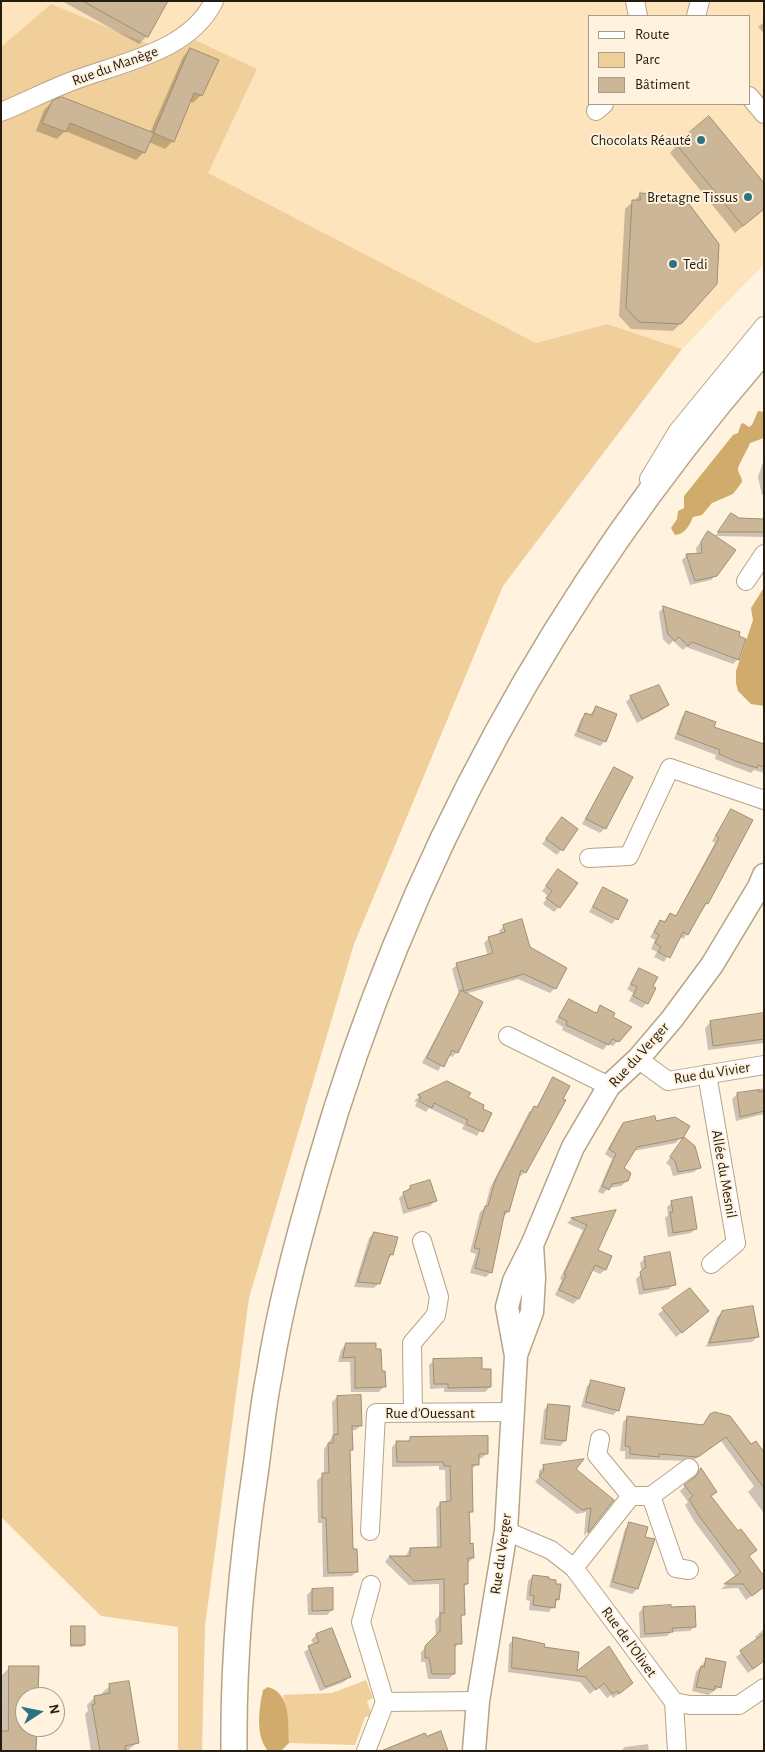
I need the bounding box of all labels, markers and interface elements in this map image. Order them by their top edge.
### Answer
legend [588,15,750,105]
text: Route [635,27,669,42]
street label: Rue du Manège [70,42,160,90]
text: Parc [635,52,660,67]
text: Bâtiment [635,77,690,92]
place label: Chocolats Réauté [591,131,691,149]
marker: Chocolats Réauté [695,134,707,146]
place label: Bretagne Tissus [647,188,738,206]
marker: Bretagne Tissus [742,191,754,203]
place label: Tedi [683,255,708,273]
marker: Tedi [667,258,679,270]
street label: Rue du Verger [605,1019,673,1091]
street label: Rue du Vivier [673,1058,751,1088]
street label: Allée du Mesnil [707,1128,741,1220]
street label: Rue d'Ouessant [385,1404,475,1422]
street label: Rue du Verger [486,1512,516,1596]
street label: Rue de l'Olivet [597,1603,661,1681]
north arrow [15,1687,65,1737]
text: N [46,1703,62,1715]

